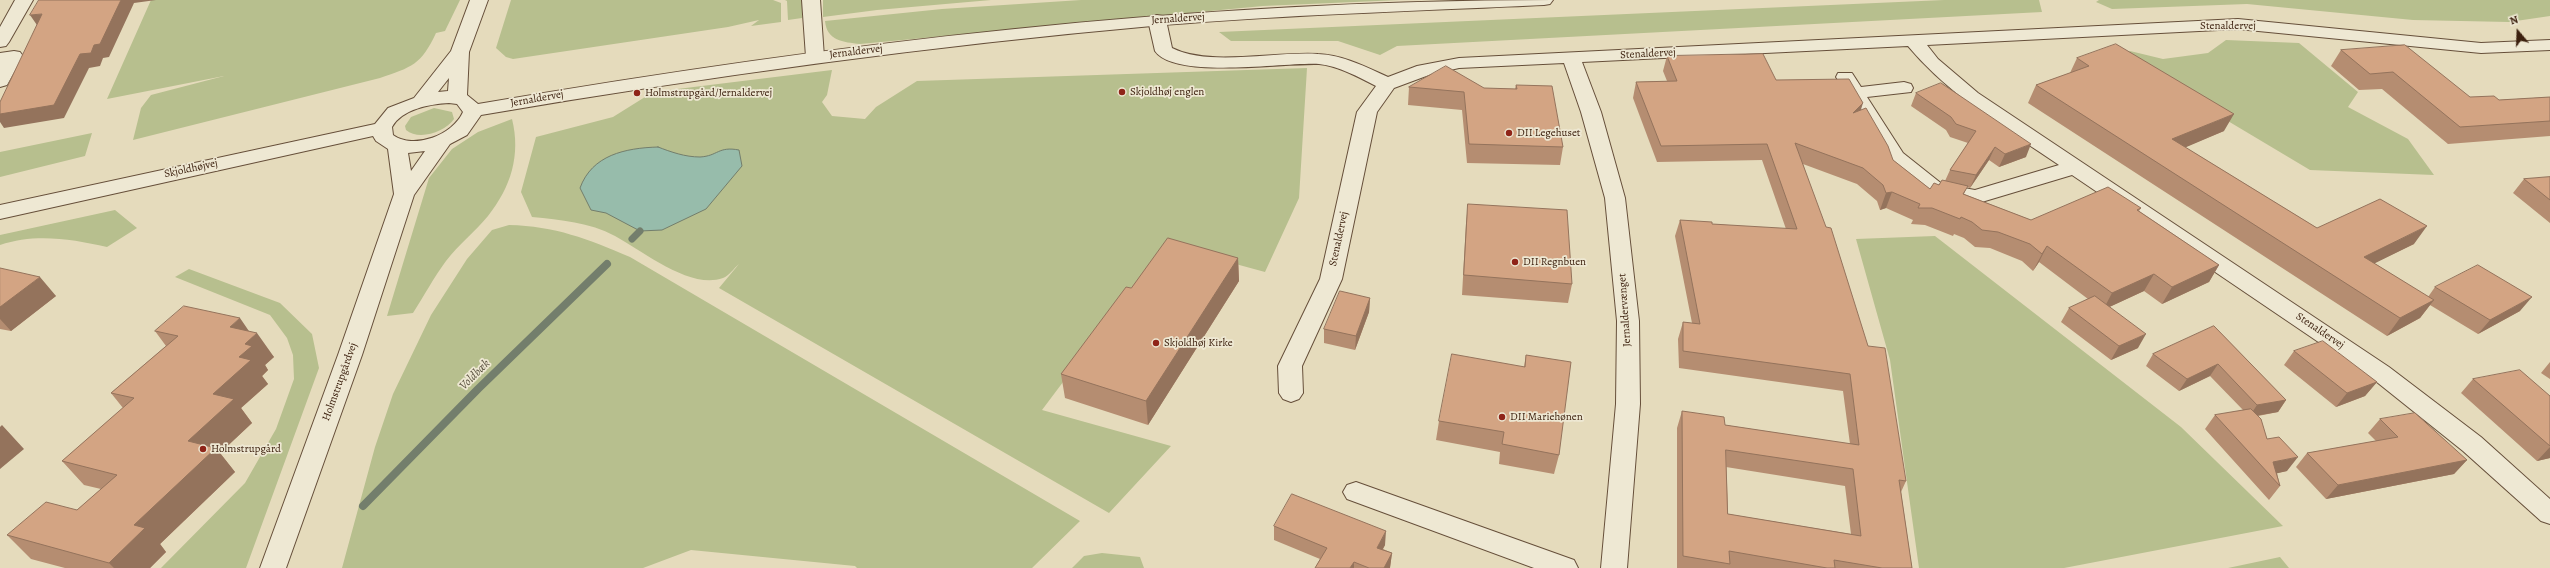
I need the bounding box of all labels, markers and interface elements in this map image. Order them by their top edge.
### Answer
street label: Jernaldervej [1151,11,1205,27]
north arrow [2498,12,2538,52]
text: N [2508,12,2520,29]
street label: Stenaldervej [2200,19,2256,33]
street label: Jernaldervej [829,42,883,62]
street label: Stenaldervej [1620,46,1676,62]
place label: Skjoldhøj englen [1130,85,1204,99]
place label: Holmstrupgård/Jernaldervej [645,86,772,100]
marker: Skjoldhøj englen [1117,87,1127,97]
street label: Jernaldervej [509,88,565,110]
marker: Holmstrupgård/Jernaldervej [632,88,642,98]
place label: DII Legehuset [1517,126,1580,140]
marker: DII Legehuset [1504,128,1514,138]
street label: Skjoldhøjvej [163,157,219,181]
street label: Stenaldervej [1327,210,1351,268]
place label: DII Regnbuen [1523,255,1586,269]
marker: DII Regnbuen [1510,257,1520,267]
street label: Jernaldervænget [1616,273,1634,347]
street label: Stenaldervej [2293,310,2347,352]
place label: Skjoldhøj Kirke [1164,336,1233,350]
marker: Skjoldhøj Kirke [1151,338,1161,348]
street label: Holmstrupgårdvej [320,341,360,423]
water label: Voldbæk [457,357,493,393]
place label: DII Mariehønen [1510,410,1583,424]
marker: DII Mariehønen [1497,412,1507,422]
place label: Holmstrupgård [211,442,281,456]
marker: Holmstrupgård [198,444,208,454]

